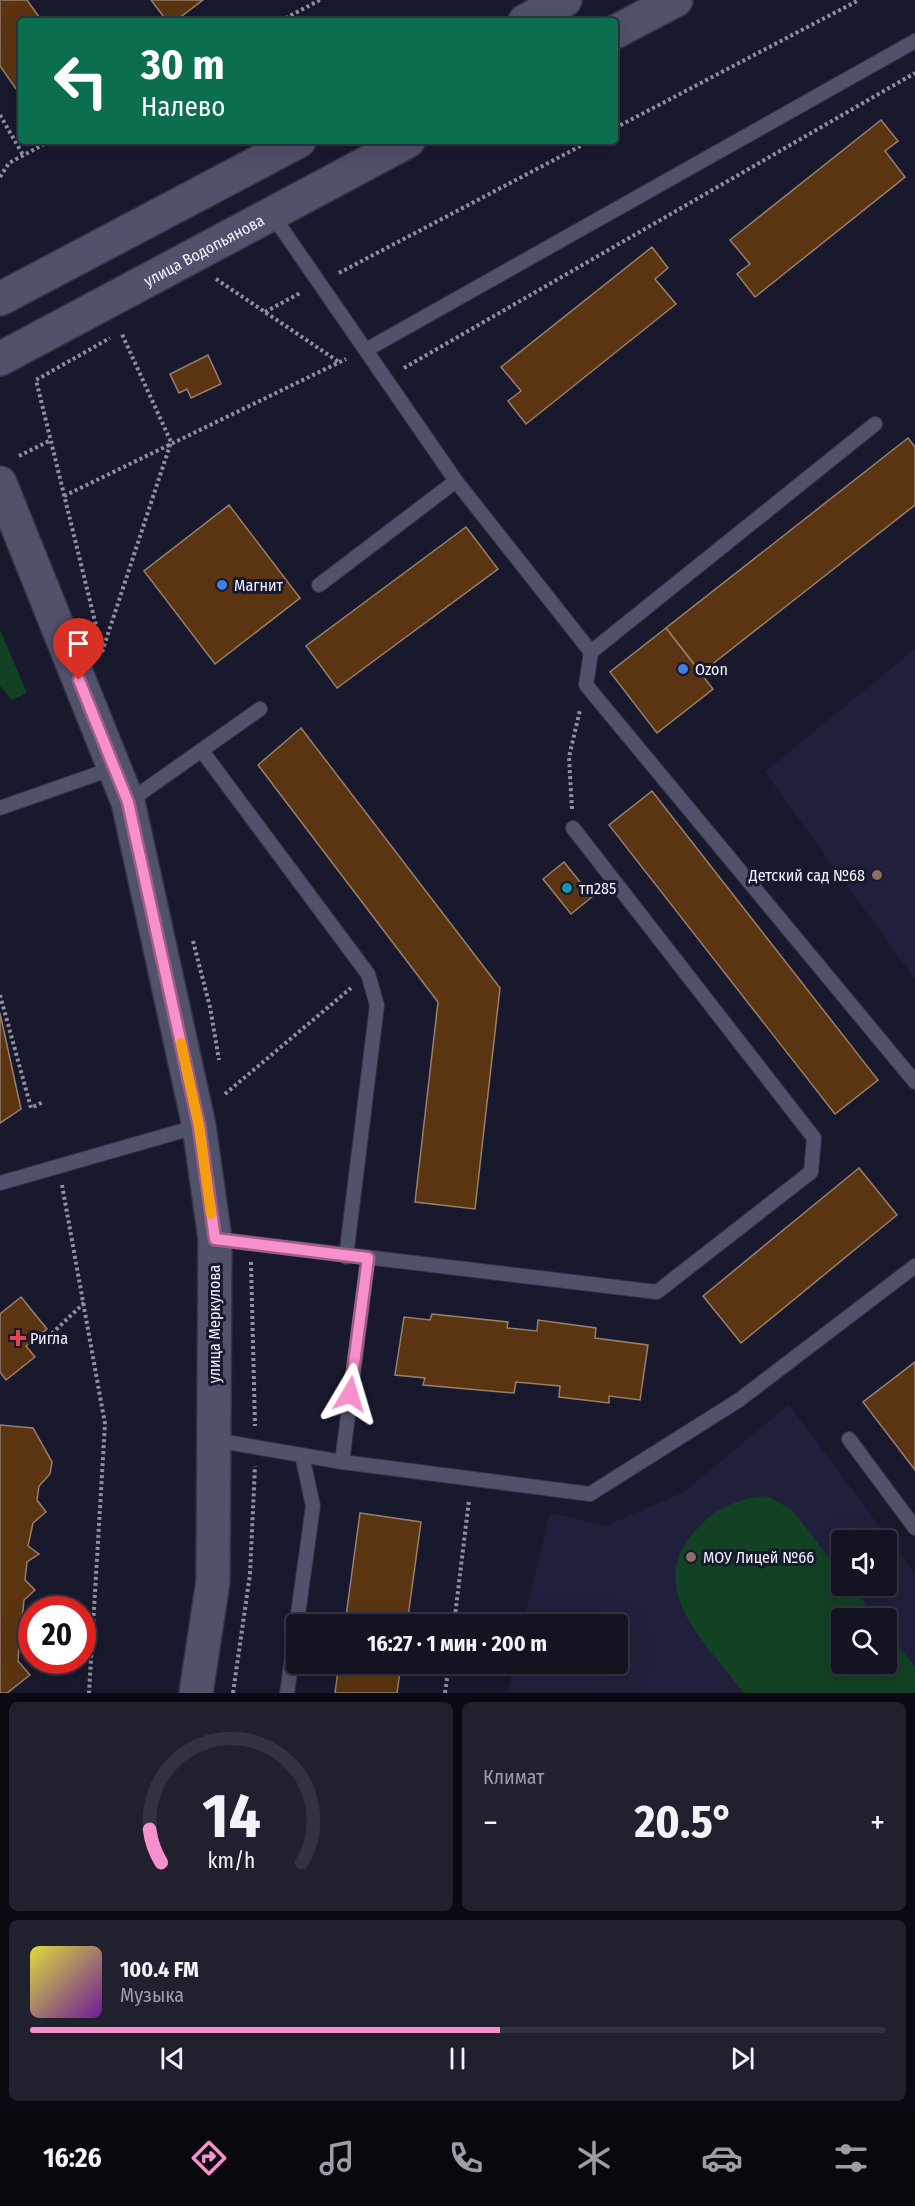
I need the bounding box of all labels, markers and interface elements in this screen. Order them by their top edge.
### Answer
text: 30 m [141,40,225,90]
icon: left [42,42,120,120]
text: Налево [141,91,225,123]
street label: улица Водопьянова [140,210,267,290]
place label: Магнит [234,576,284,595]
marker: Магнит [215,578,229,592]
pin [53,618,104,680]
icon: arrive [62,627,95,660]
place label: Ozon [695,660,728,679]
marker: Ozon [676,662,690,676]
place label: Детский сад №68 [748,866,865,885]
marker: Детский сад №68 [870,868,884,882]
place label: тп285 [579,879,616,898]
marker: тп285 [560,881,574,895]
street label: улица Меркулова [205,1265,224,1383]
place label: Ригла [30,1329,68,1348]
marker: Ригла [11,1331,25,1345]
position arrow [318,1362,382,1426]
map controls [831,1530,897,1674]
button: sound [831,1530,897,1596]
place label: МОУ Лицей №66 [703,1548,814,1567]
marker: МОУ Лицей №66 [684,1550,698,1564]
speed limit sign: 20 [18,1596,96,1674]
button: search [831,1608,897,1674]
text: 16:27 · 1 мин · 200 m [367,1630,547,1657]
text: Климат [483,1765,544,1789]
text: 14 [202,1779,260,1854]
text: 20.5° [634,1795,733,1849]
text: − [483,1803,498,1843]
text: + [870,1803,885,1843]
text: km/h [207,1849,255,1875]
text: 100.4 FM [120,1956,199,1983]
text: Музыка [120,1983,184,2007]
icon: previous [156,2042,189,2075]
icon: pause [441,2042,474,2075]
icon: next [726,2042,759,2075]
icon: directions [188,2137,230,2179]
icon: music [316,2137,358,2179]
icon: phone [445,2137,487,2179]
icon: climate [573,2137,615,2179]
icon: car [701,2137,743,2179]
icon: filters [830,2137,872,2179]
text: 16:26 [43,2142,102,2174]

